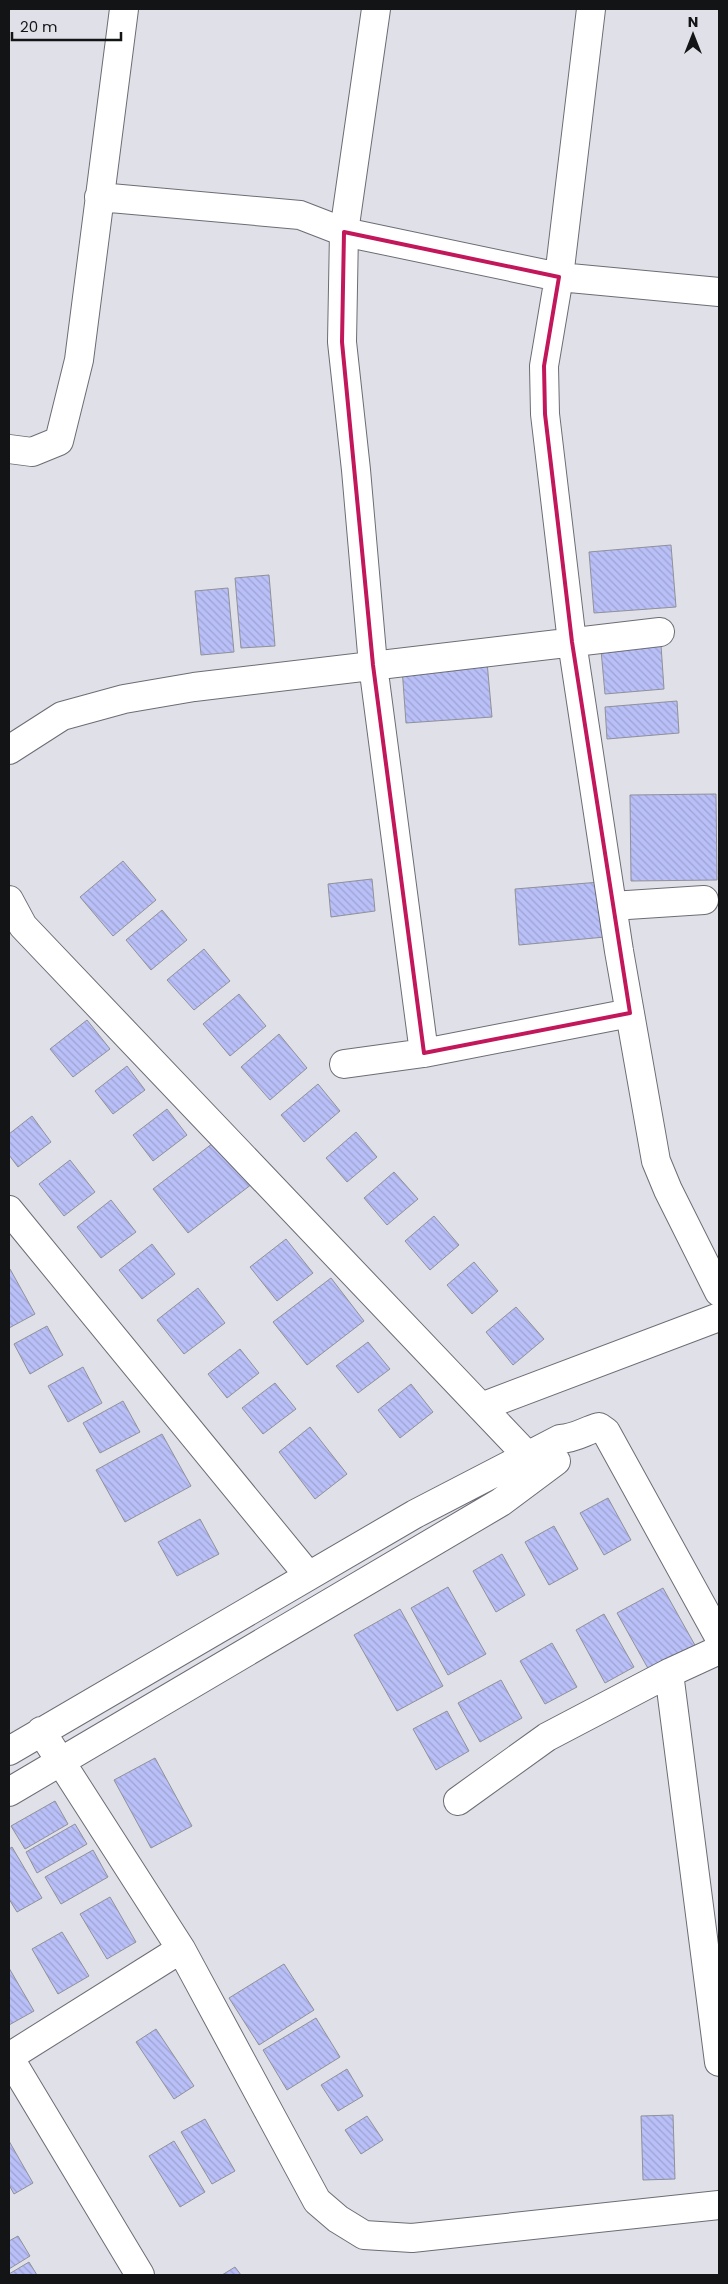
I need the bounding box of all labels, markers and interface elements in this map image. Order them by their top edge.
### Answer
scale bar [12,10,121,42]
north arrow [668,10,718,60]
text: N [688,12,698,32]
text: 20 m [20,16,58,37]

